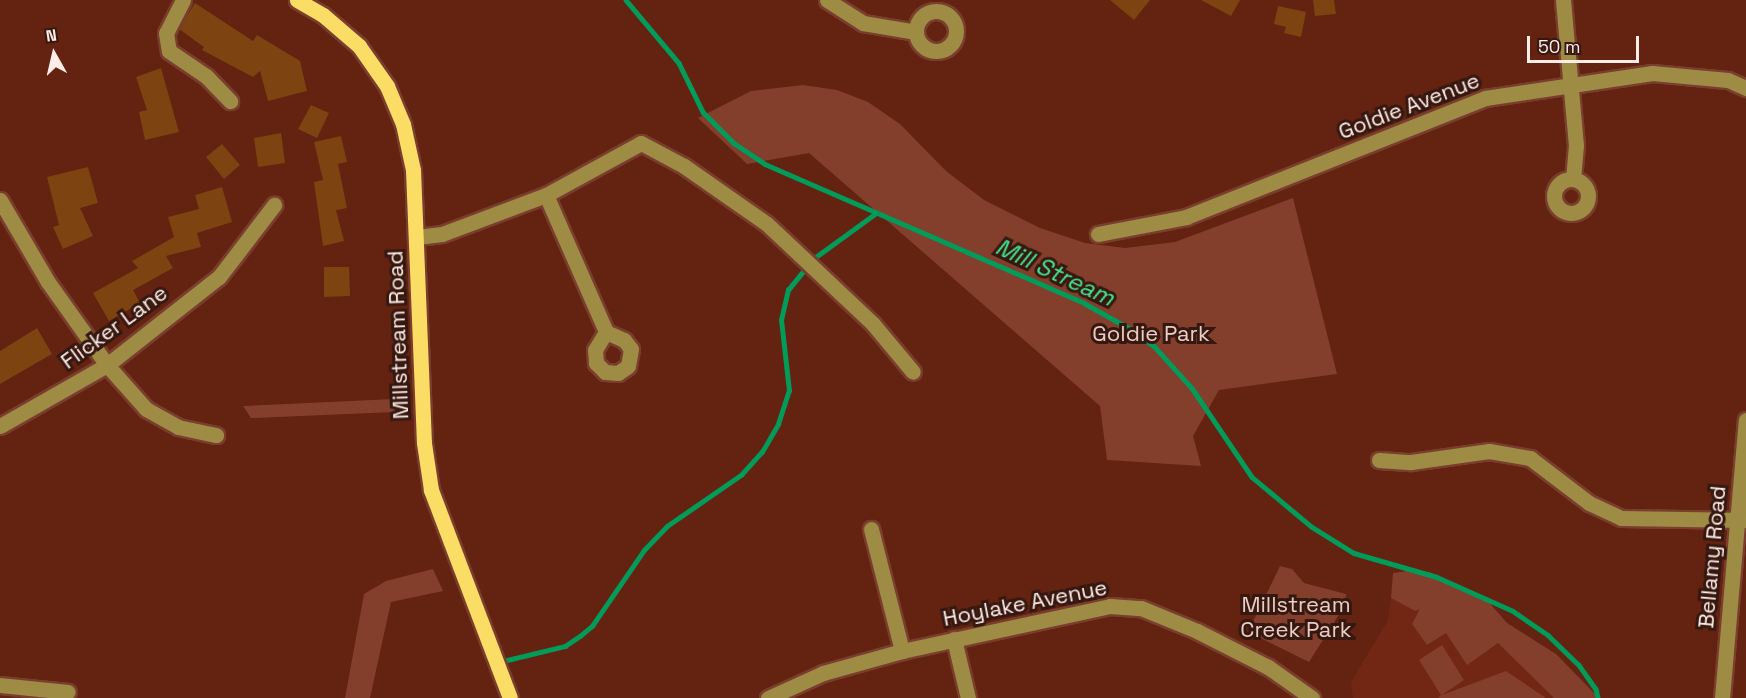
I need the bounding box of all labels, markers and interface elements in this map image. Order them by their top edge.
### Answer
north arrow [24,24,84,84]
scale bar [1530,24,1642,62]
text: N [45,25,58,47]
text: 50 m [1538,35,1580,58]
street label: Goldie Avenue [1335,67,1483,145]
water label: Mill Stream [991,232,1119,312]
street label: Millstream Road [382,250,414,420]
street label: Flicker Lane [56,280,172,374]
park label: Goldie Park [1092,321,1210,347]
street label: Bellamy Road [1693,485,1731,629]
street label: Hoylake Avenue [940,574,1110,632]
park label: Millstream Creek Park [1240,591,1352,642]

